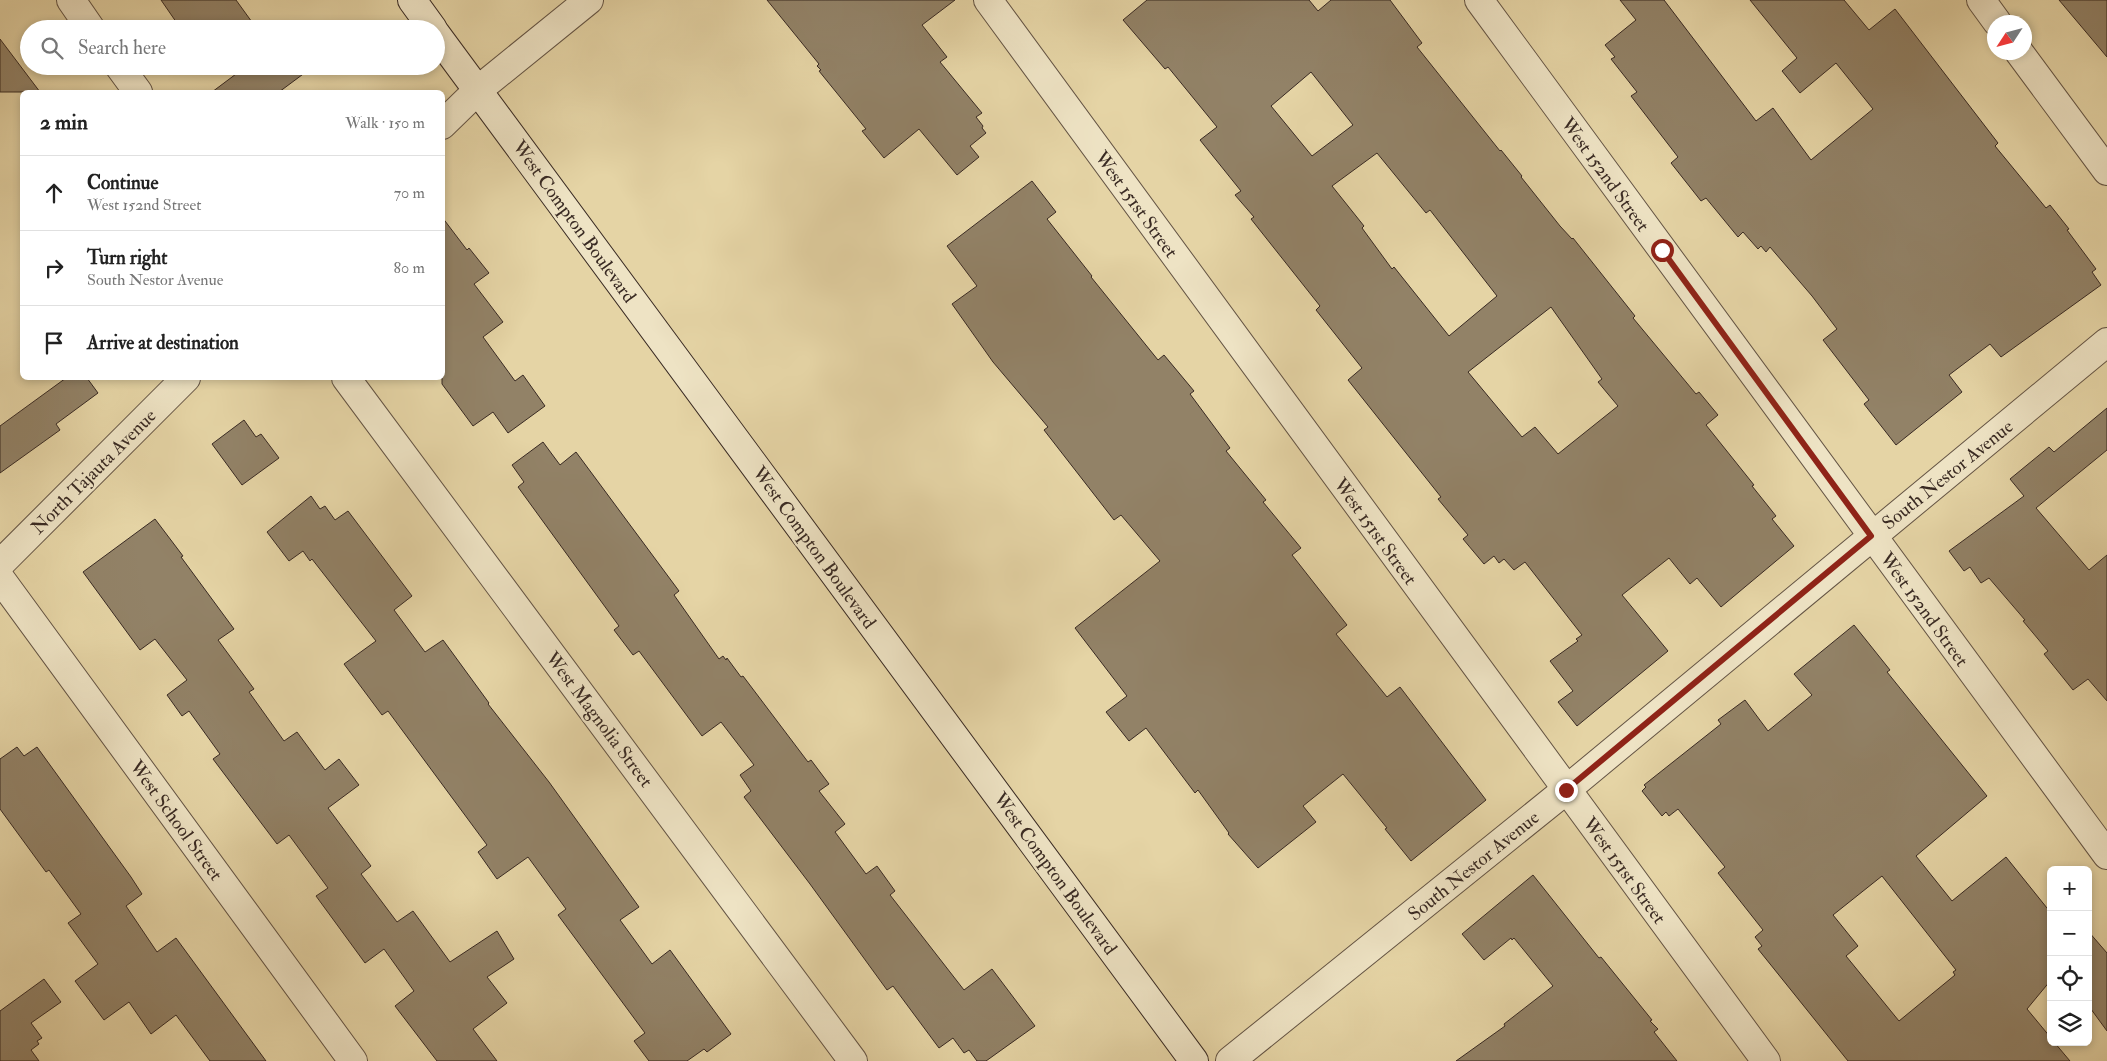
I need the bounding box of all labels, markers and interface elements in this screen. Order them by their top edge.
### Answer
north arrow [1987,15,2032,60]
search box [20,20,445,75]
icon: search [38,34,66,62]
text: Search here [78,36,166,60]
text: 2 min [40,109,88,136]
street label: West 152nd Street [1555,112,1655,237]
text: Walk · 150 m [345,113,425,133]
street label: West Compton Boulevard [506,135,642,309]
street label: West 151st Street [1089,146,1183,263]
text: Continue [87,171,158,195]
icon: ahead [40,179,68,207]
text: 70 m [394,183,425,203]
text: West 152nd Street [87,195,201,215]
route start [1651,239,1674,262]
text: Turn right [87,246,167,270]
icon: right [40,254,68,282]
text: 80 m [394,258,425,278]
text: South Nestor Avenue [87,270,223,290]
icon: arrive [40,329,68,357]
text: Arrive at destination [87,331,239,355]
street label: North Tajauta Avenue [26,404,162,539]
street label: South Nestor Avenue [1877,414,2018,535]
street label: West Compton Boulevard [746,461,882,635]
street label: West 151st Street [1328,473,1422,590]
street label: West 152nd Street [1874,547,1974,672]
street label: West Magnolia Street [540,646,658,792]
street label: West School Street [124,755,228,886]
route end [1555,779,1578,802]
street label: West Compton Boulevard [987,787,1123,961]
street label: South Nestor Avenue [1403,805,1544,926]
street label: West 151st Street [1577,812,1671,929]
map controls [2047,866,2092,1046]
button: + [2047,866,2092,911]
button: − [2047,911,2092,956]
button: locate [2047,956,2092,1001]
button: layers [2047,1001,2092,1046]

